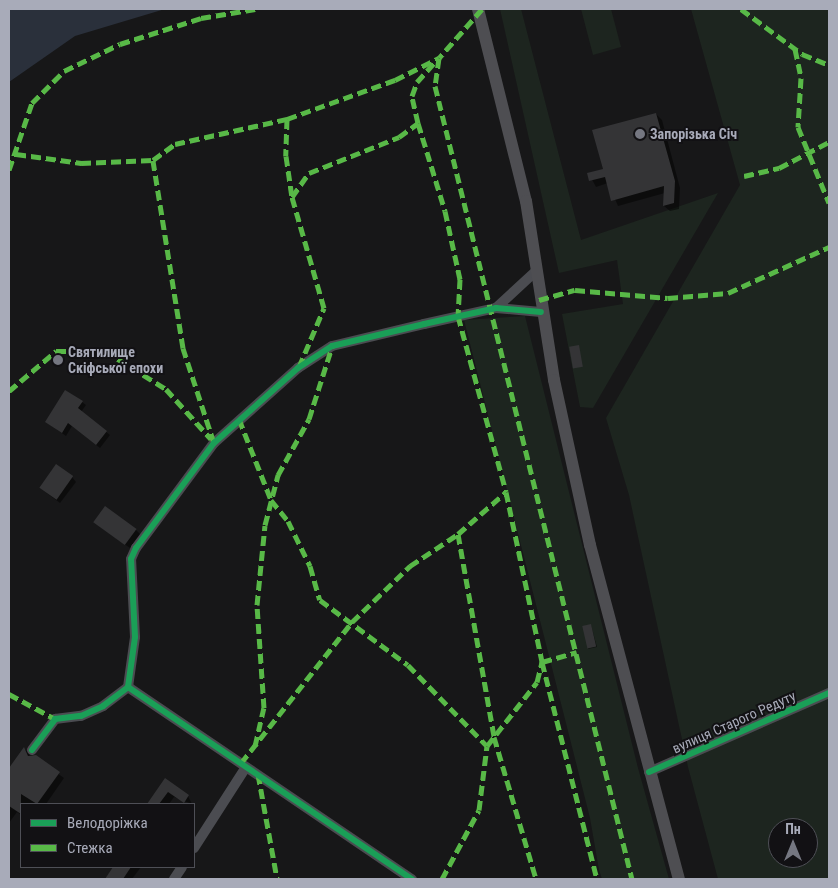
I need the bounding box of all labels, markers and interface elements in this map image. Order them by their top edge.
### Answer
place label: Запорізька Січ [650,126,737,142]
marker: Запорізька Січ [634,128,646,140]
place label: Святилище Скіфської епохи [68,344,163,377]
marker: Святилище Скіфської епохи [52,354,64,366]
street label: вулиця Старого Редуту [670,687,798,757]
legend [20,803,195,868]
text: Велодоріжка [67,814,148,832]
north arrow [768,818,818,868]
text: Пн [785,821,801,837]
text: Стежка [67,839,113,857]

